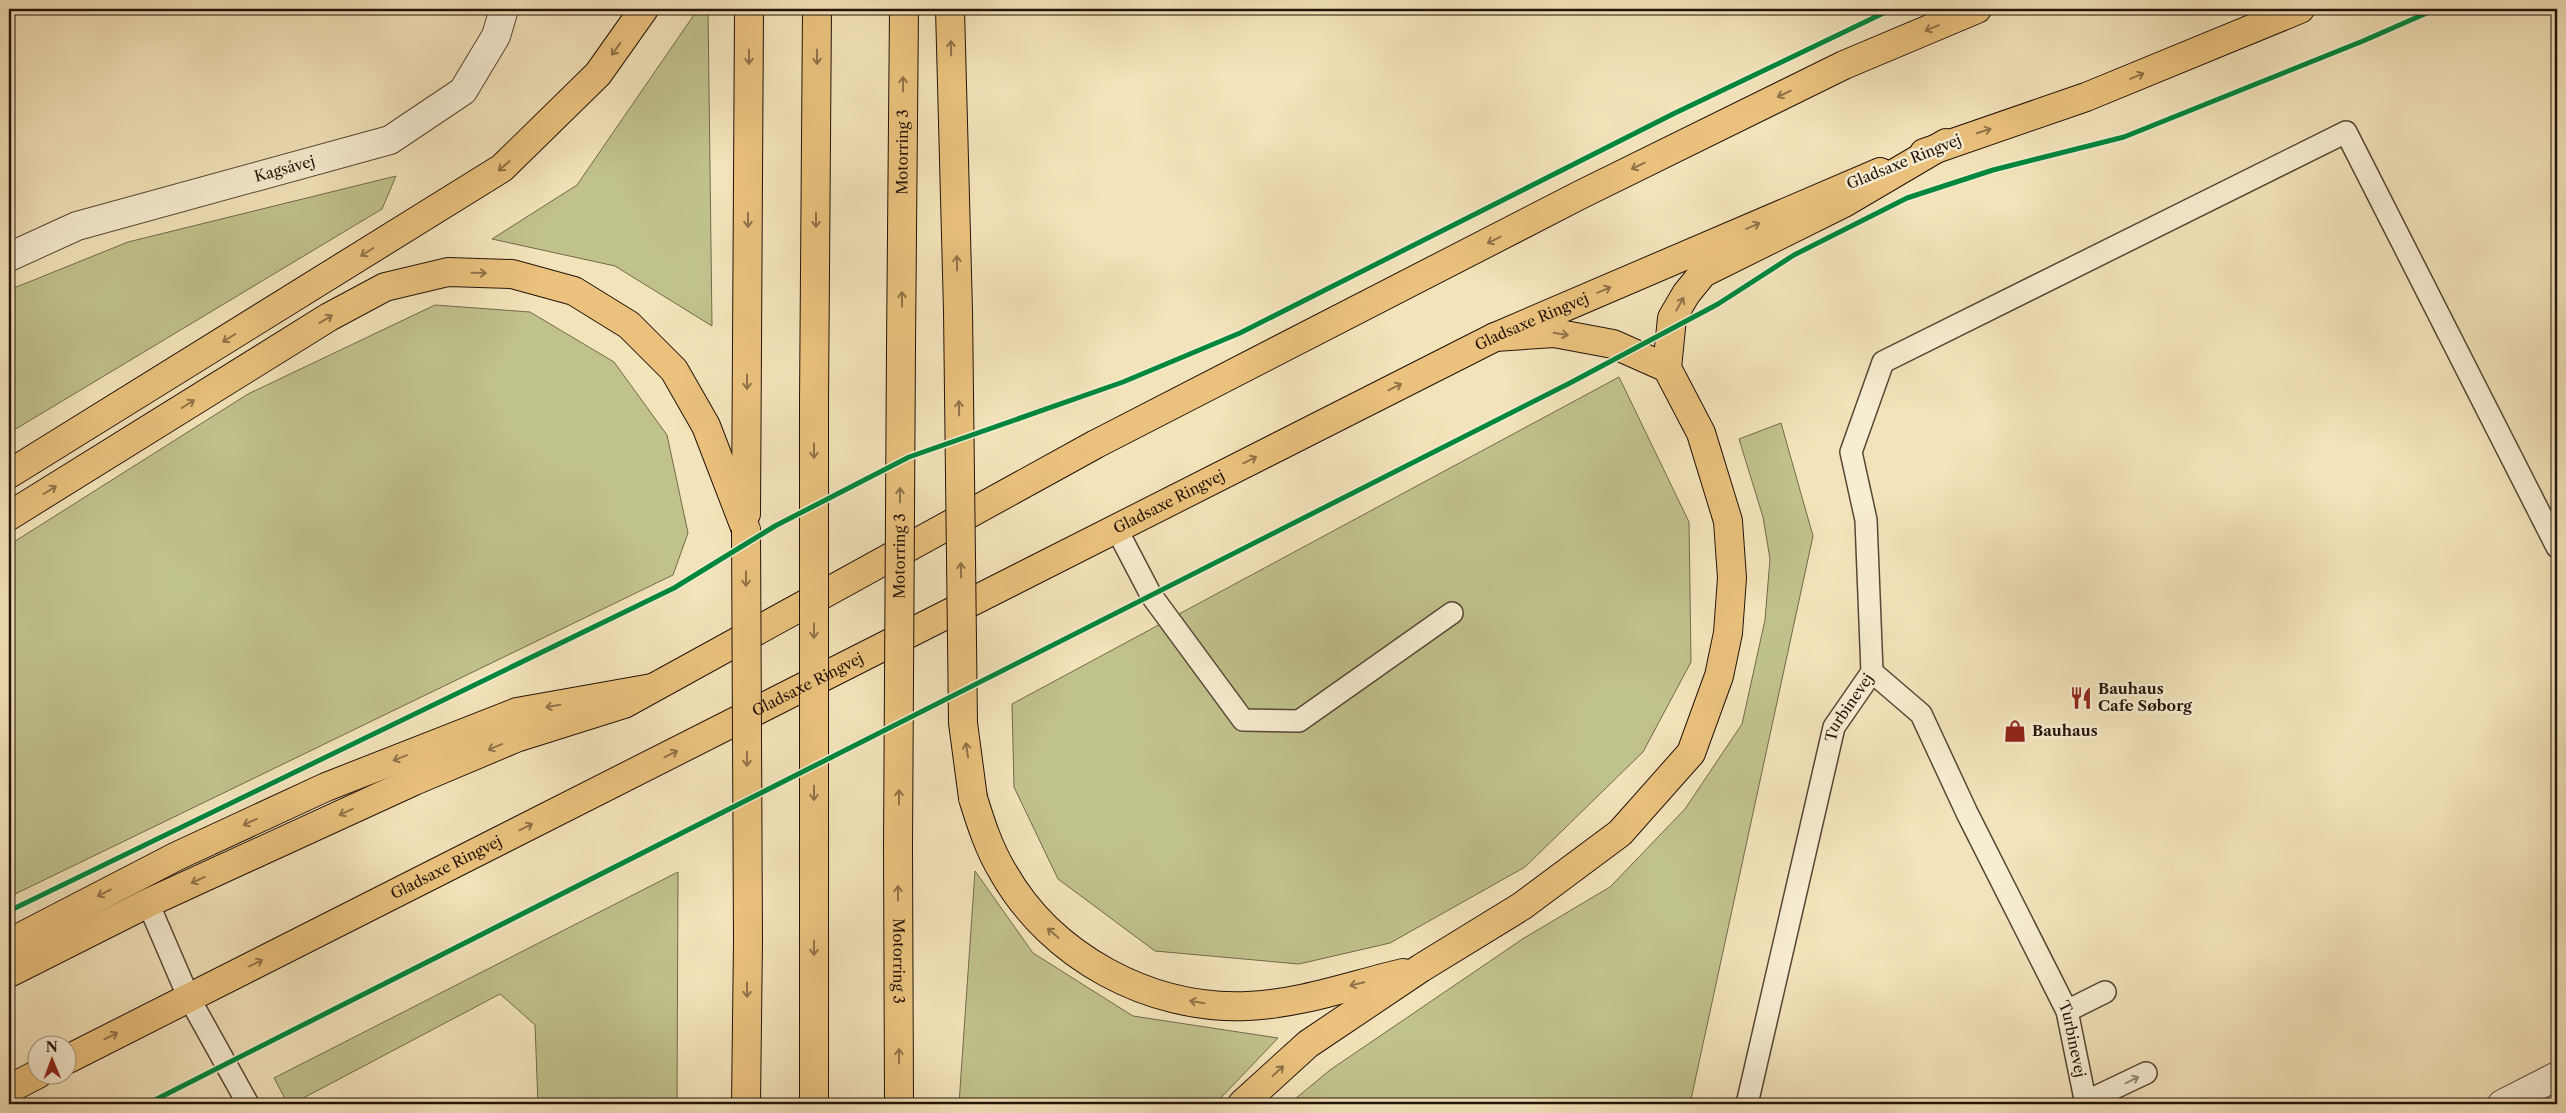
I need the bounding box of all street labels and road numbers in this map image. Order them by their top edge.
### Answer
street label: Motorring 3 [892,109,912,195]
street label: Gladsaxe Ringvej [1844,130,1964,193]
street label: Kagsåvej [252,151,317,186]
street label: Gladsaxe Ringvej [1471,288,1591,355]
street label: Gladsaxe Ringvej [1110,465,1228,538]
street label: Motorring 3 [889,513,909,599]
street label: Gladsaxe Ringvej [749,648,866,720]
street label: Turbinevej [1821,669,1877,743]
street label: Gladsaxe Ringvej [387,831,505,903]
street label: Motorring 3 [889,918,909,1004]
street label: Turbinevej [2054,997,2090,1079]

